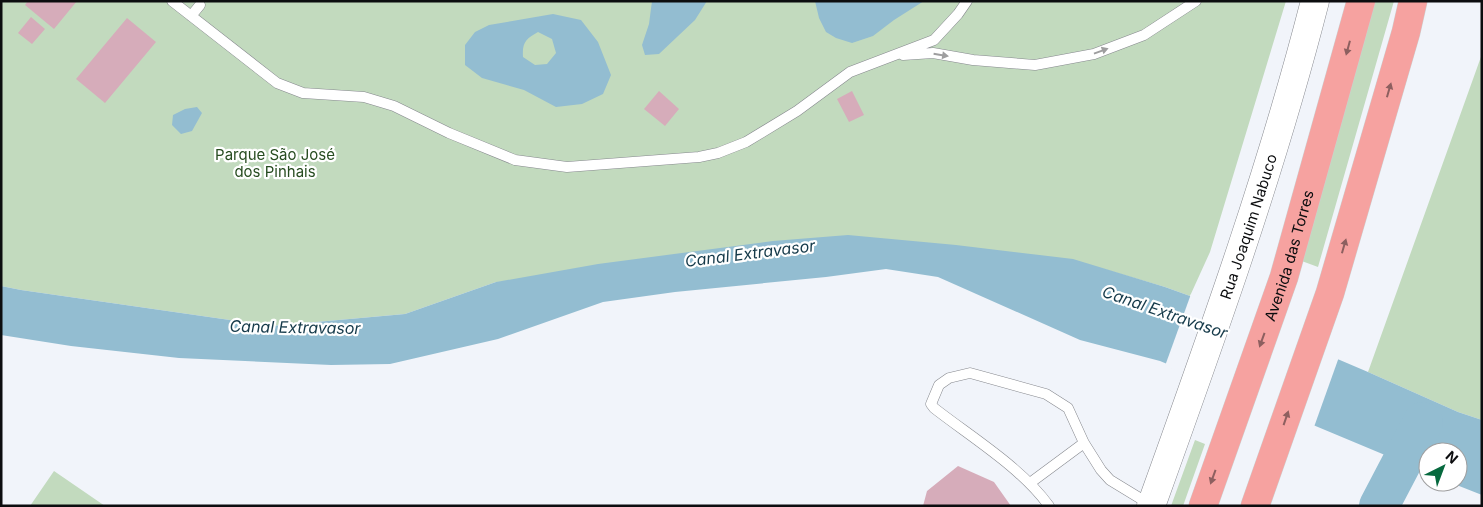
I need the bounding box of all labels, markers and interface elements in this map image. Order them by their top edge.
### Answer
one-way arrow [1344,41,1352,56]
one-way arrow [1094,47,1109,54]
one-way arrow [933,51,949,59]
one-way arrow [1386,83,1394,98]
park label: Parque São José dos Pinhais [215,145,335,181]
street label: Rua Joaquim Nabuco [1215,151,1281,302]
street label: Avenida das Torres [1260,188,1317,323]
water label: Canal Extravasor [684,235,817,271]
one-way arrow [1340,239,1348,254]
water label: Canal Extravasor [1100,281,1231,343]
water label: Canal Extravasor [229,316,362,338]
one-way arrow [1258,332,1265,347]
one-way arrow [1283,411,1290,426]
north arrow [1418,442,1468,492]
text: N [1442,447,1462,467]
one-way arrow [1209,469,1216,484]

